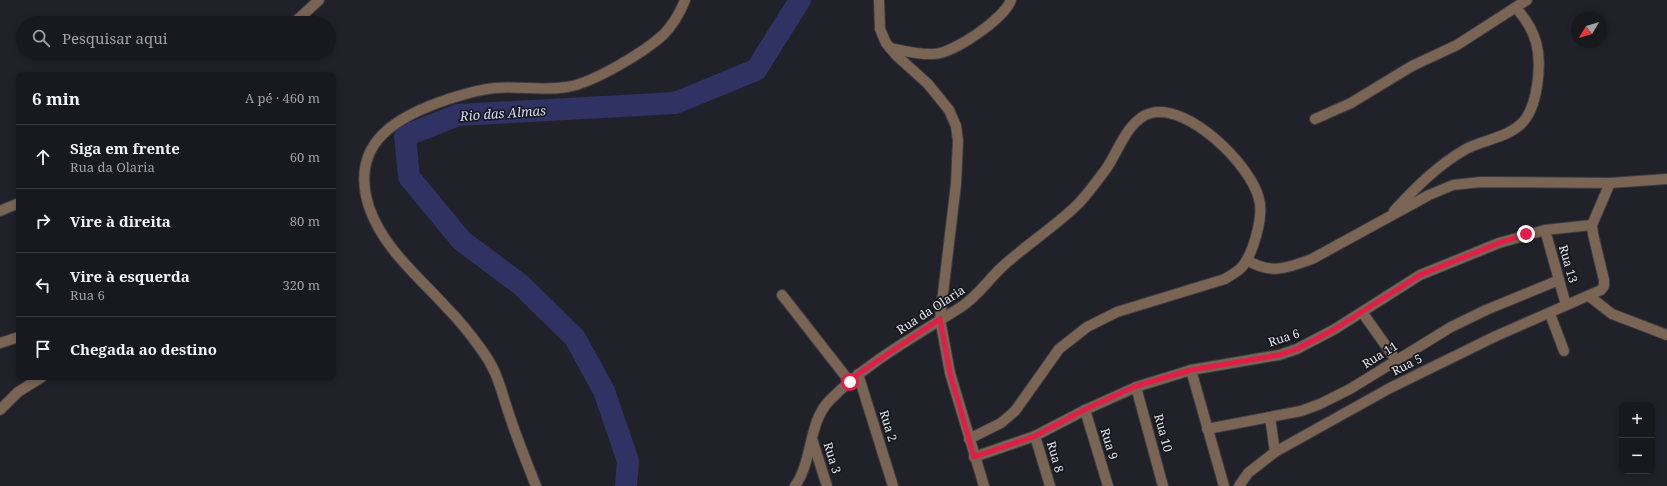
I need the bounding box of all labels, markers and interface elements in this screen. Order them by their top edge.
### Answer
north arrow [1571,12,1607,48]
search box [16,16,336,60]
icon: search [30,27,52,49]
text: Pesquisar aqui [62,28,168,48]
text: 6 min [32,87,80,110]
text: A pé · 460 m [245,89,320,107]
water label: Rio das Almas [458,101,547,125]
text: Siga em frente [70,138,180,158]
icon: ahead [32,146,54,168]
text: 60 m [290,148,320,166]
text: Rua da Olaria [70,158,155,176]
icon: right [32,210,54,232]
text: Vire à direita [70,211,171,231]
text: 80 m [290,212,320,230]
route end [1517,225,1535,243]
street label: Rua 13 [1555,243,1582,285]
text: Vire à esquerda [70,266,190,286]
icon: left [32,274,54,296]
text: 320 m [283,276,320,294]
street label: Rua da Olaria [893,281,968,338]
text: Rua 6 [70,286,105,304]
street label: Rua 6 [1266,324,1302,351]
street label: Rua 11 [1359,337,1401,372]
icon: arrive [32,338,54,360]
text: Chegada ao destino [70,339,217,359]
street label: Rua 5 [1389,350,1425,379]
route start [841,373,859,391]
map controls [1619,402,1655,474]
button: + [1619,402,1655,438]
street label: Rua 2 [876,408,901,444]
street label: Rua 10 [1150,412,1177,454]
street label: Rua 9 [1097,426,1122,462]
button: − [1619,438,1655,474]
street label: Rua 8 [1043,439,1068,475]
street label: Rua 3 [820,440,845,476]

